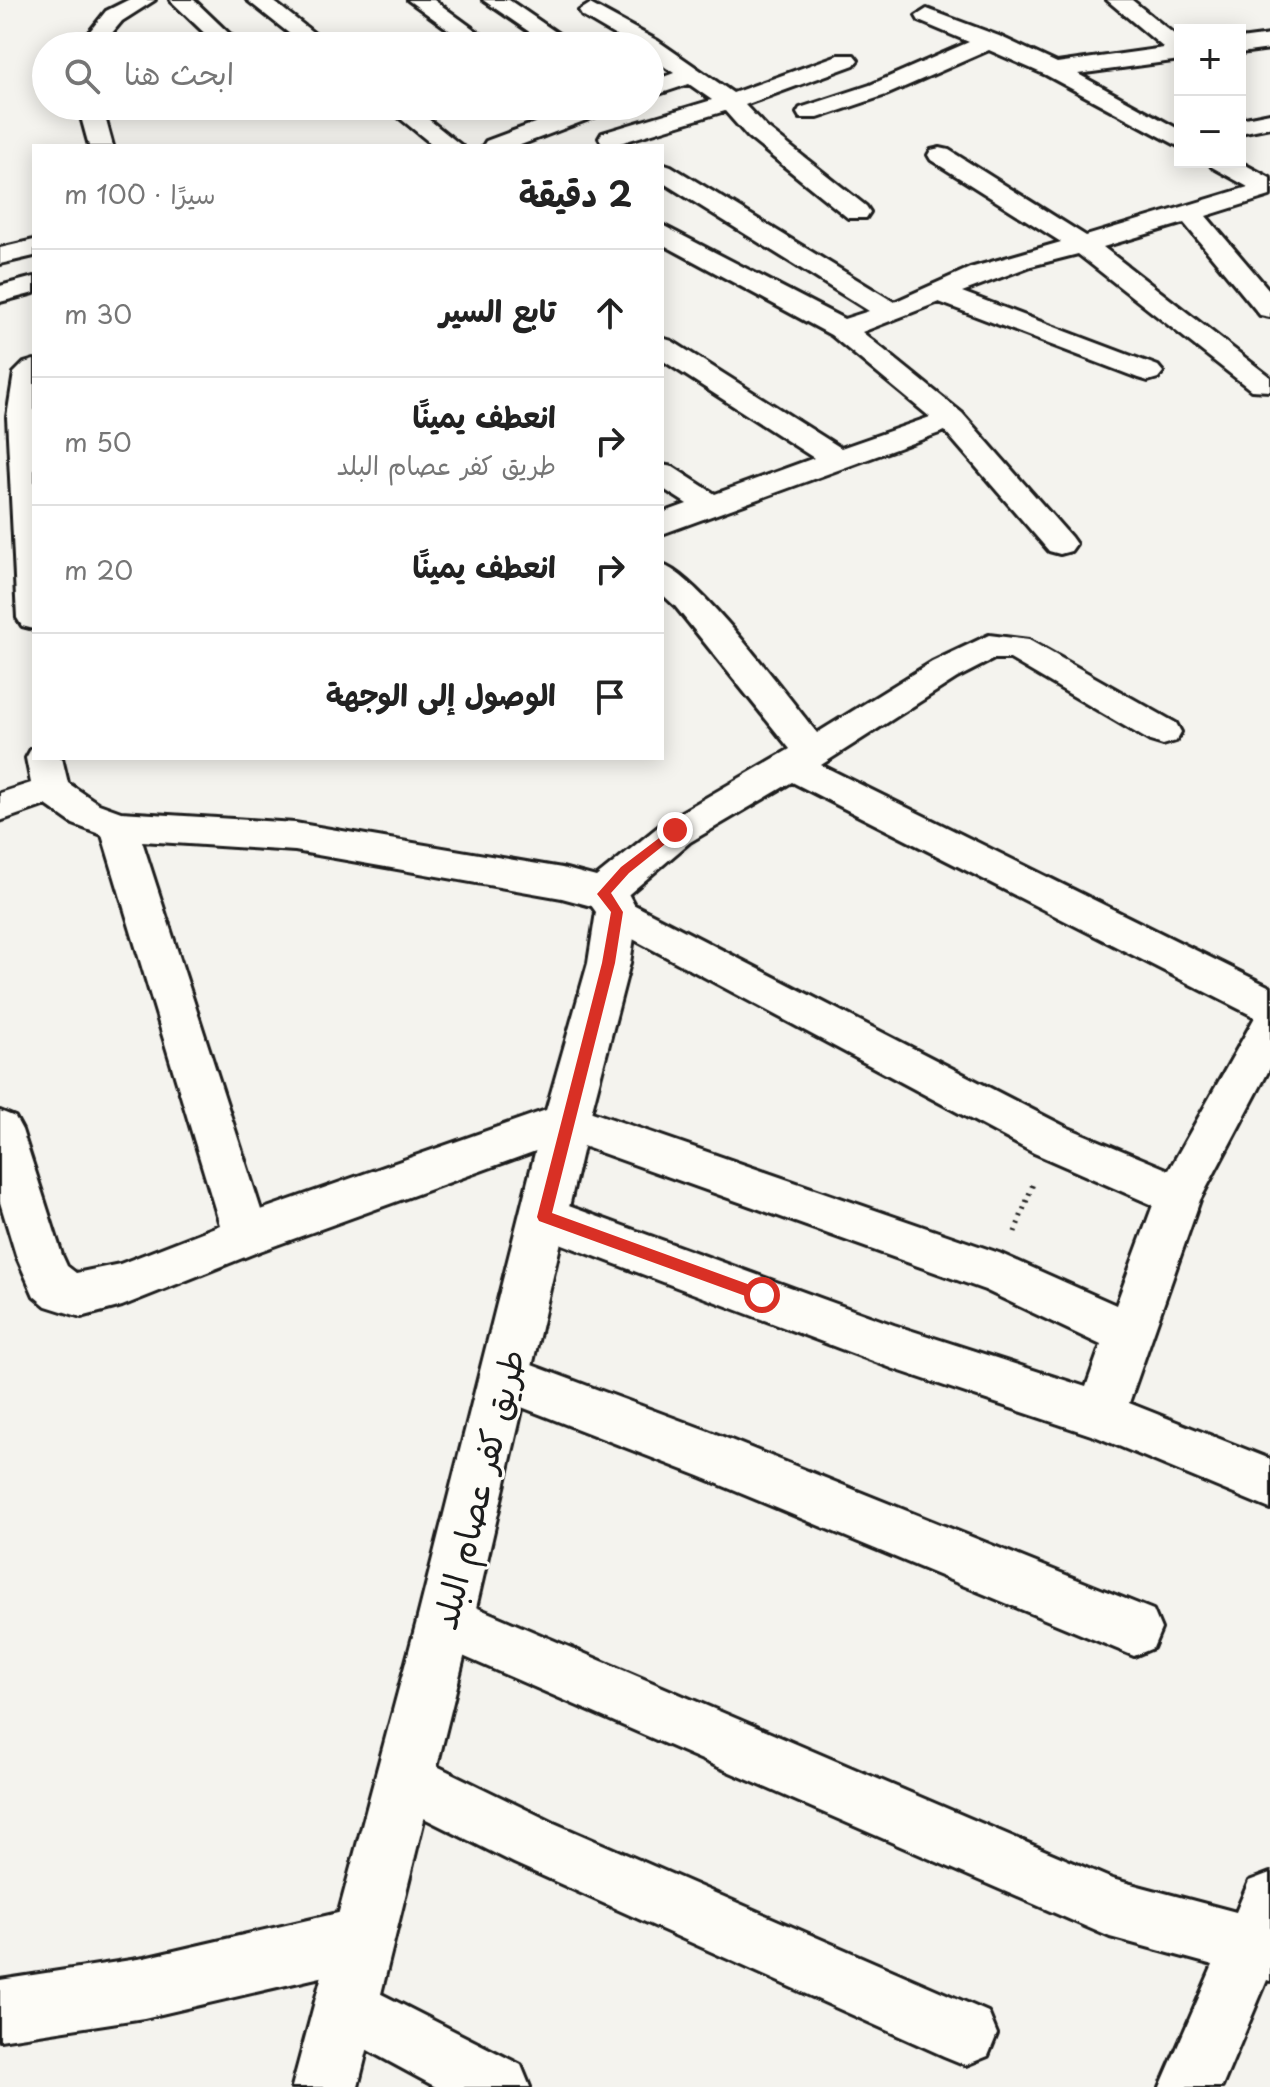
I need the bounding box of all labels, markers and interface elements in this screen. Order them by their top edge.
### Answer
map controls [1174,24,1246,168]
button: + [1174,24,1246,96]
search box [32,32,664,120]
text: ابحث هنا [124,50,234,95]
icon: search [60,54,104,98]
button: − [1174,96,1246,168]
text: 2 دقيقة [519,167,632,219]
text: سيرًا · 100 m [64,174,216,213]
text: تابع السير [439,287,556,332]
icon: ahead [588,291,632,335]
text: 30 m [64,294,132,333]
text: انعطف يمينًا [412,393,556,438]
icon: right [588,419,632,463]
text: 50 m [64,422,132,461]
text: طريق كفر عصام البلد [336,445,556,484]
text: انعطف يمينًا [412,543,556,588]
icon: right [588,547,632,591]
text: 20 m [64,550,133,589]
text: الوصول إلى الوجهة [326,671,556,716]
icon: arrive [588,675,632,719]
route end [657,812,693,848]
route start [744,1277,780,1313]
street label: طريق كفر عصام البلد [417,1343,539,1635]

